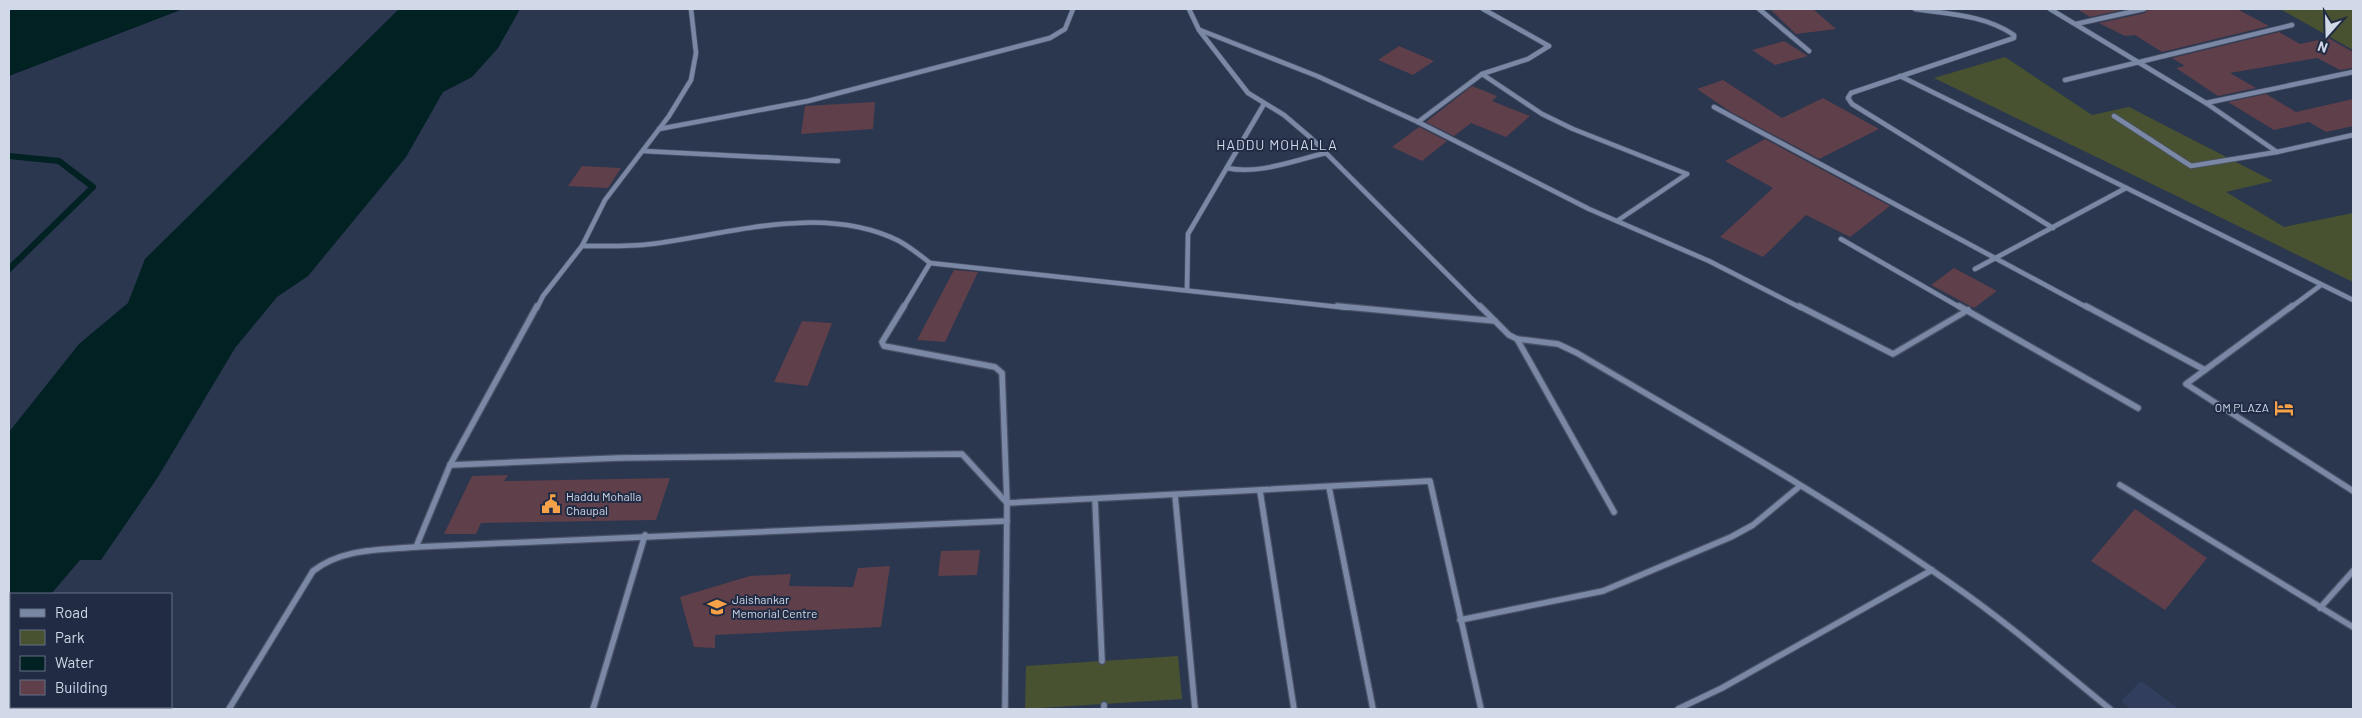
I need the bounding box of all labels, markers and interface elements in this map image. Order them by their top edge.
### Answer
north arrow [2302,10,2352,60]
text: N [2315,38,2330,57]
district label: HADDU MOHALLA [1216,136,1338,153]
hotel icon: OM PLAZA [2273,397,2295,419]
place label: OM PLAZA [2215,400,2269,414]
place label: Haddu Mohalla Chaupal [566,489,641,517]
public building icon: Haddu Mohalla Chaupal [540,493,562,515]
place label: Jaishankar Memorial Centre [732,592,817,620]
legend [10,593,172,708]
school or university icon: Jaishankar Memorial Centre [706,596,728,618]
text: Road [55,603,88,621]
text: Park [55,628,85,646]
text: Water [55,653,94,671]
text: Building [55,678,108,696]

